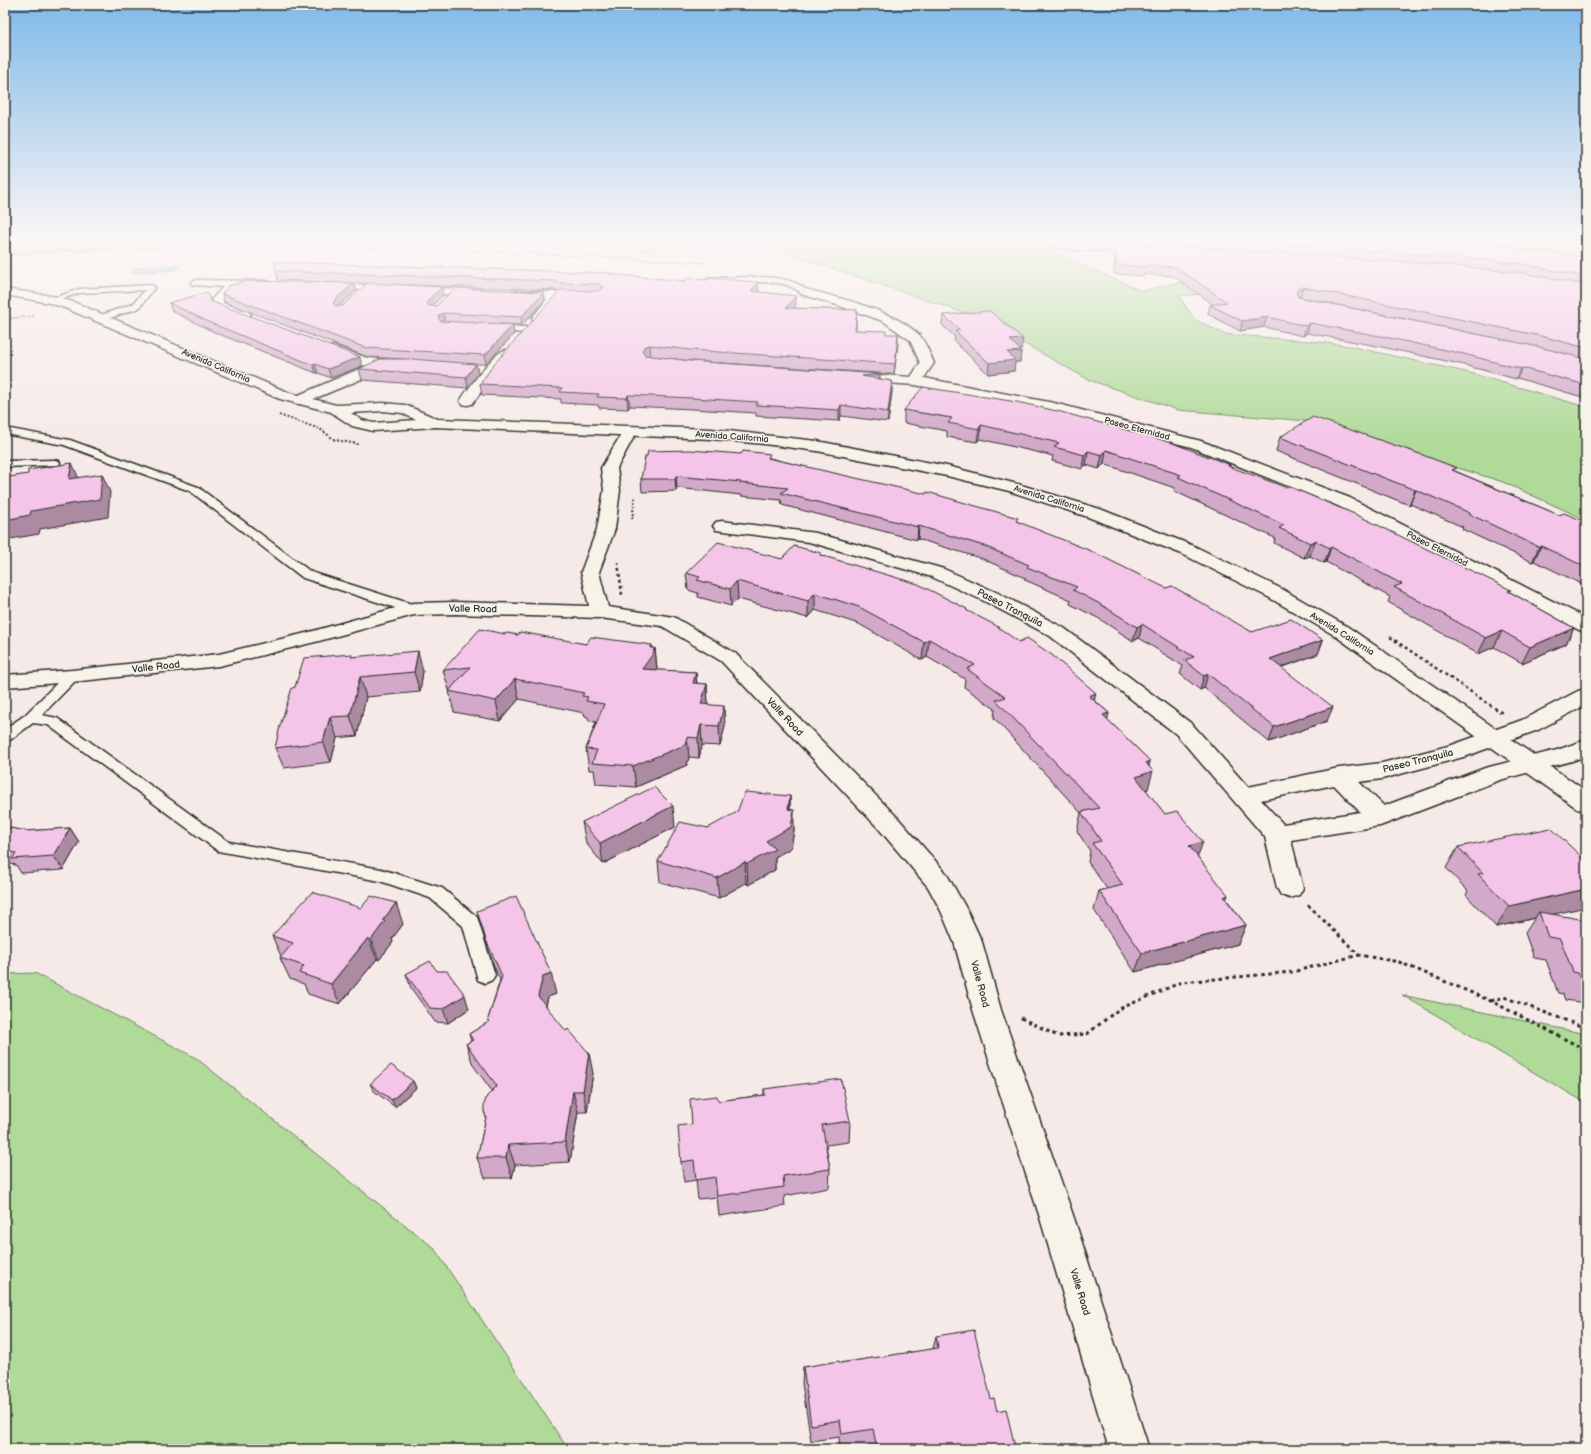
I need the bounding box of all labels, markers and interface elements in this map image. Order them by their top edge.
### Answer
street label: Avenida California [180,347,252,385]
street label: Paseo Eternidad [1103,415,1171,443]
street label: Avenida California [695,429,769,445]
street label: Avenida California [1012,483,1086,515]
street label: Paseo Eternidad [1405,529,1469,569]
street label: Paseo Tranquila [975,586,1045,630]
street label: Valle Road [449,603,497,615]
street label: Avenida California [1308,610,1376,658]
street label: Valle Road [131,658,181,675]
street label: Valle Road [764,695,806,739]
street label: Paseo Tranquila [1381,746,1455,776]
street label: Valle Road [968,959,992,1009]
street label: Valle Road [1067,1267,1093,1317]

